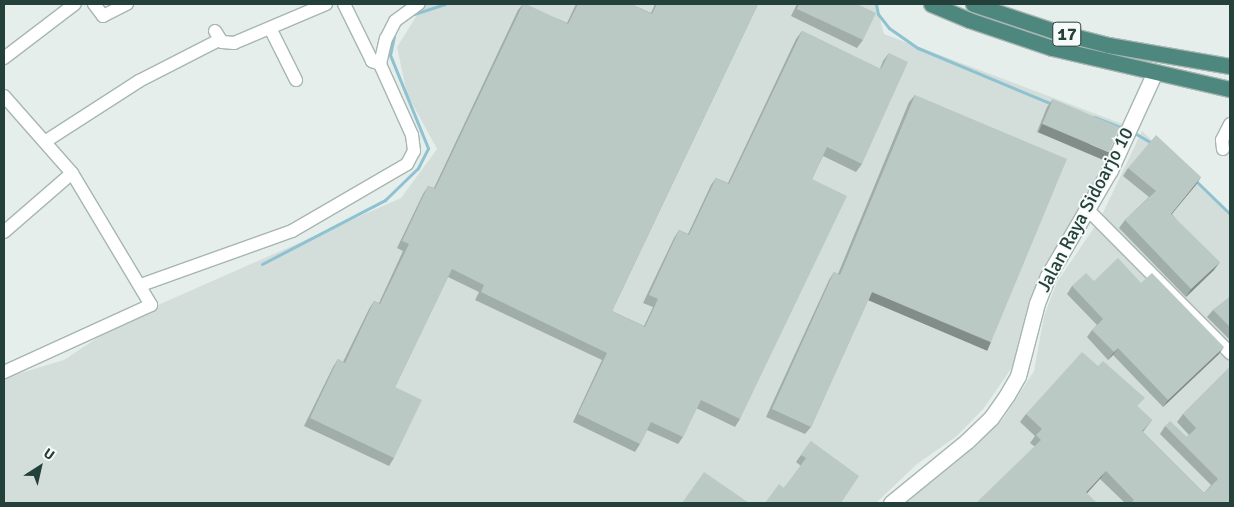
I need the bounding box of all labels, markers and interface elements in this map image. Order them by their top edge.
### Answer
road number: 17 [1052,18,1082,50]
street label: Jalan Raya Sidoarjo 10 [1033,124,1139,296]
north arrow [15,442,65,492]
text: U [40,445,58,464]

